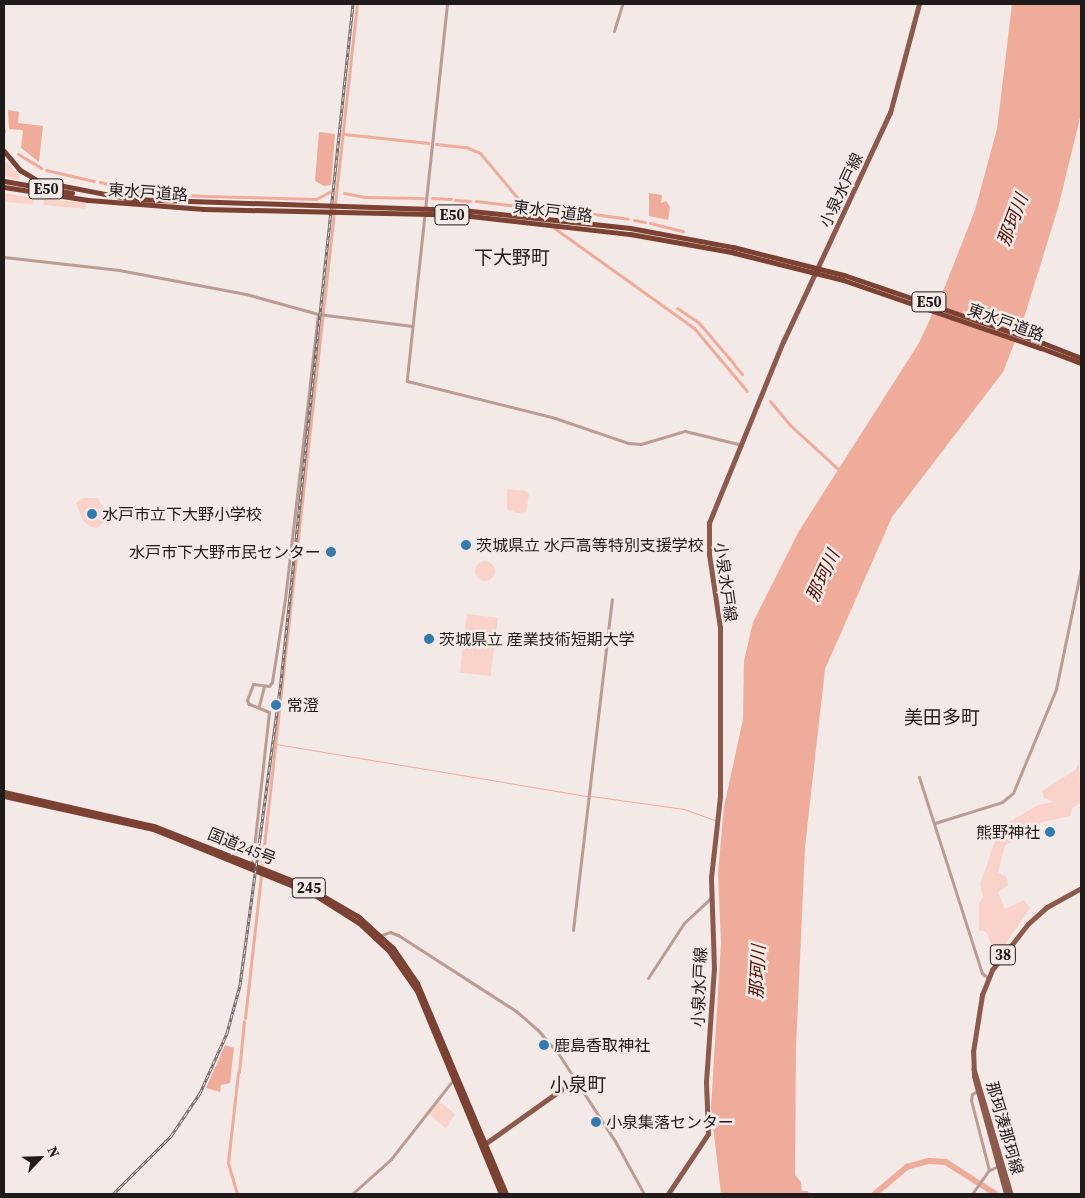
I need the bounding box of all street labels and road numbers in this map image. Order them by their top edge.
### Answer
street label: 小泉水戸線 [815,150,867,230]
road number: E50 [27,176,65,202]
street label: 東水戸道路 [107,180,189,204]
street label: 東水戸道路 [512,197,594,225]
road number: E50 [433,202,471,228]
road number: E50 [910,290,948,314]
street label: 東水戸道路 [965,299,1047,345]
street label: 小泉水戸線 [711,541,741,623]
street label: 国道245号 [205,824,279,868]
road number: 245 [292,876,326,900]
road number: 38 [989,942,1017,968]
street label: 小泉水戸線 [688,947,710,1027]
street label: 那珂湊那珂線 [983,1079,1027,1177]

